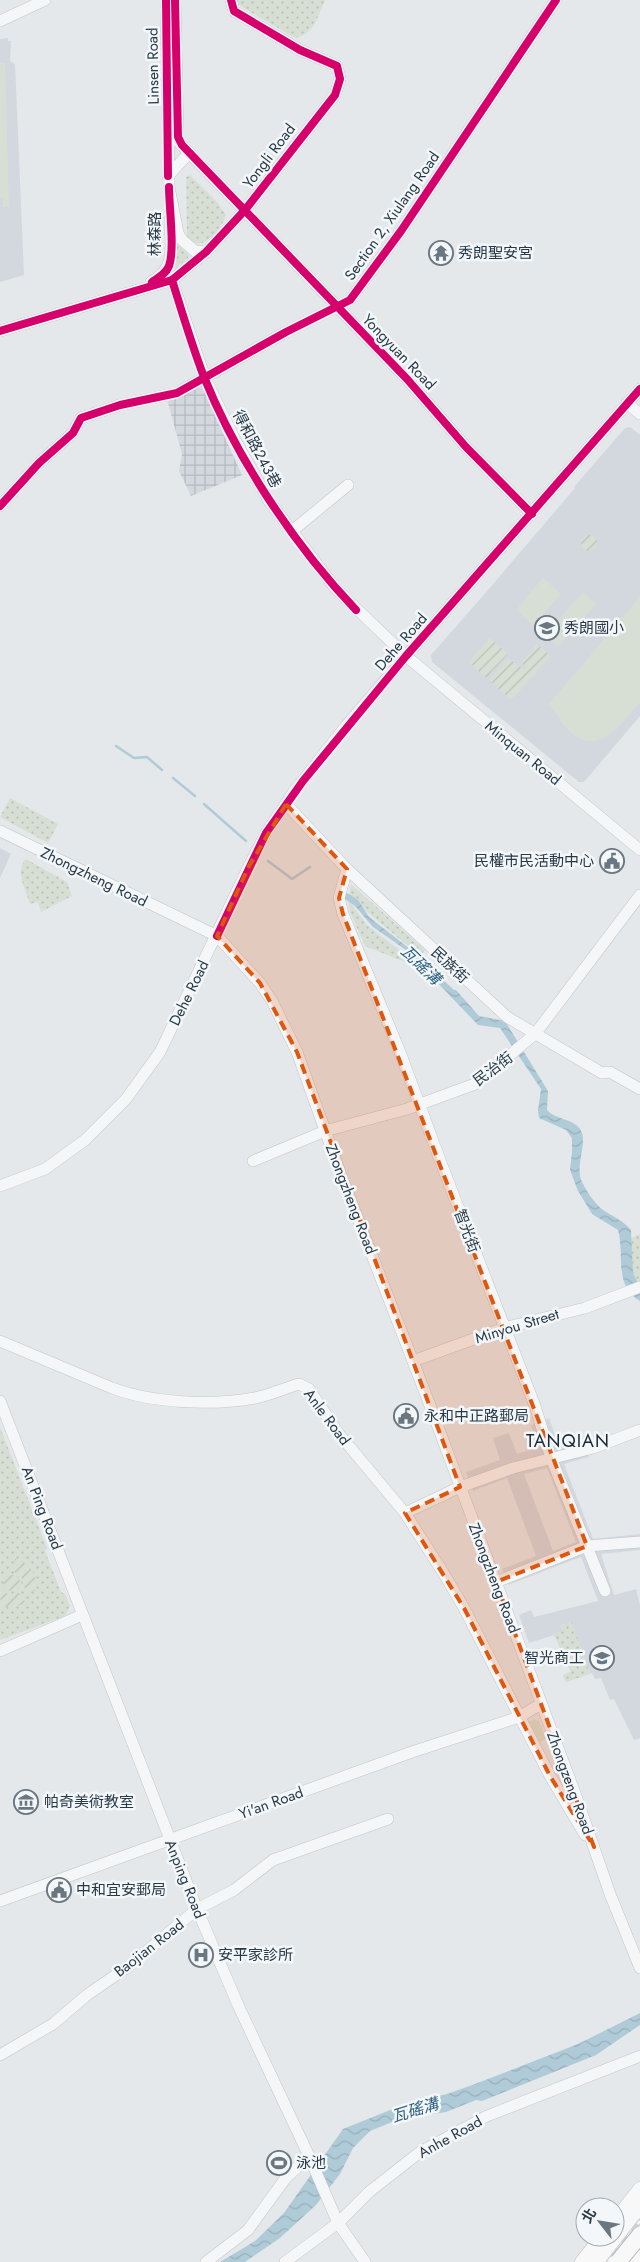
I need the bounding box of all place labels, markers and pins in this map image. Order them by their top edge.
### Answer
temple icon: 秀朗聖安宮 [428,240,454,266]
place label: 秀朗聖安宮 [458,242,533,264]
school or university icon: 秀朗國小 [534,615,560,641]
place label: 秀朗國小 [564,617,624,639]
public building icon: 民權市民活動中心 [599,848,625,874]
place label: 民權市民活動中心 [474,850,594,872]
public building icon: 永和中正路郵局 [393,1403,419,1429]
place label: 永和中正路郵局 [424,1405,529,1427]
school or university icon: 智光商工 [589,1645,615,1671]
place label: 智光商工 [524,1647,584,1669]
museum icon: 帕奇美術教室 [13,1789,39,1815]
place label: 帕奇美術教室 [44,1791,134,1813]
public building icon: 中和宜安郵局 [46,1877,72,1903]
place label: 中和宜安郵局 [76,1879,166,1901]
hospital icon: 安平家診所 [188,1942,214,1968]
place label: 安平家診所 [218,1944,293,1966]
sports icon: 泳池 [266,2150,292,2176]
place label: 泳池 [296,2152,326,2174]

